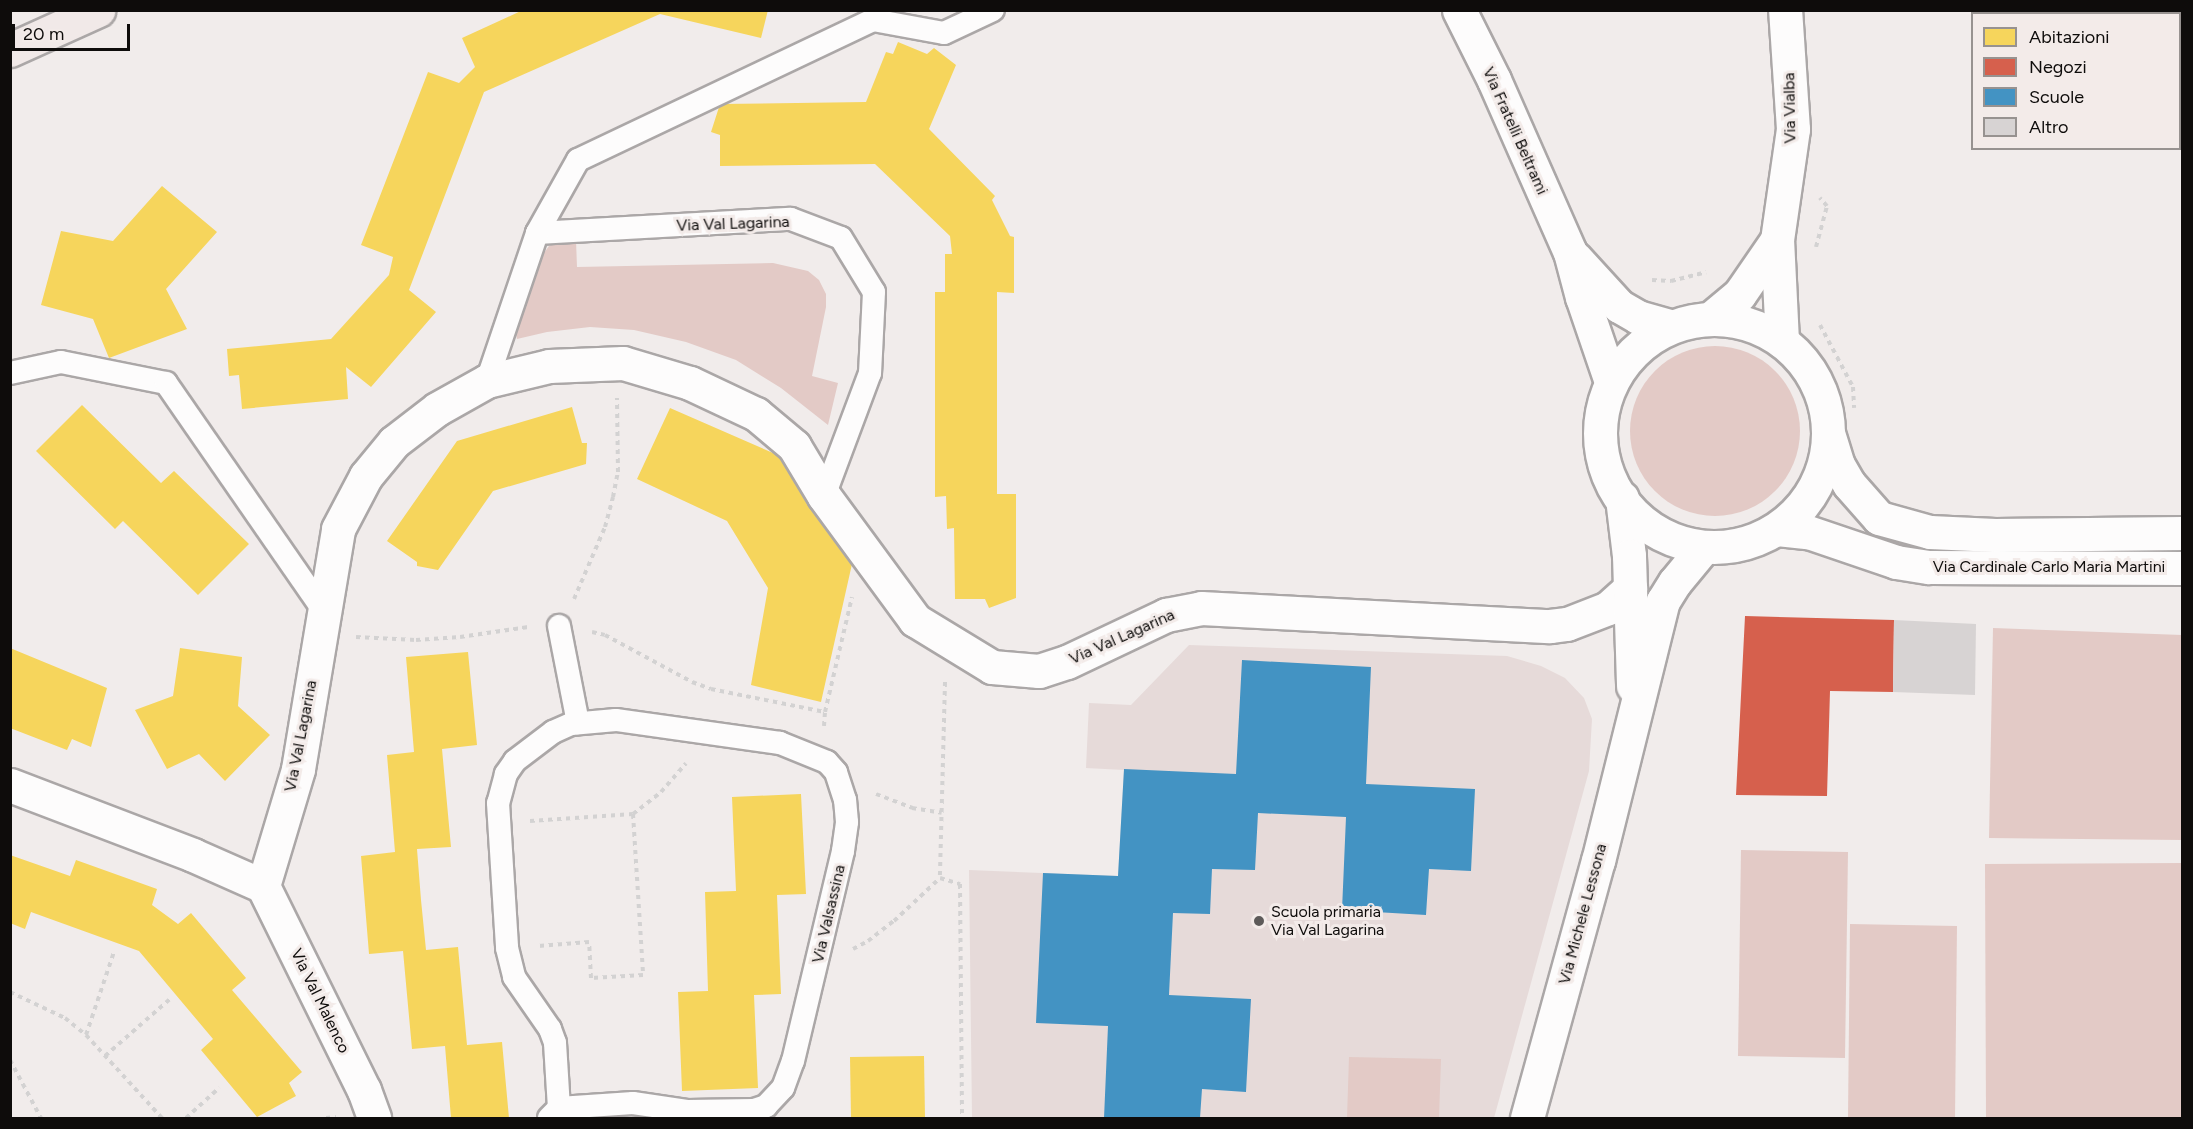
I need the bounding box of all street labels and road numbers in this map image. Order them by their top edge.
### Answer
street label: Via Fratelli Beltrami [1478,64,1552,198]
street label: Via Vialba [1780,72,1800,144]
street label: Via Val Lagarina [676,212,790,236]
street label: Via Cardinale Carlo Maria Martini [1933,557,2165,577]
street label: Via Val Lagarina [1066,605,1178,669]
street label: Via Val Lagarina [281,679,321,793]
street label: Via Michele Lessona [1555,841,1611,987]
street label: Via Valsassina [808,863,850,965]
street label: Via Val Malenco [286,946,354,1056]

